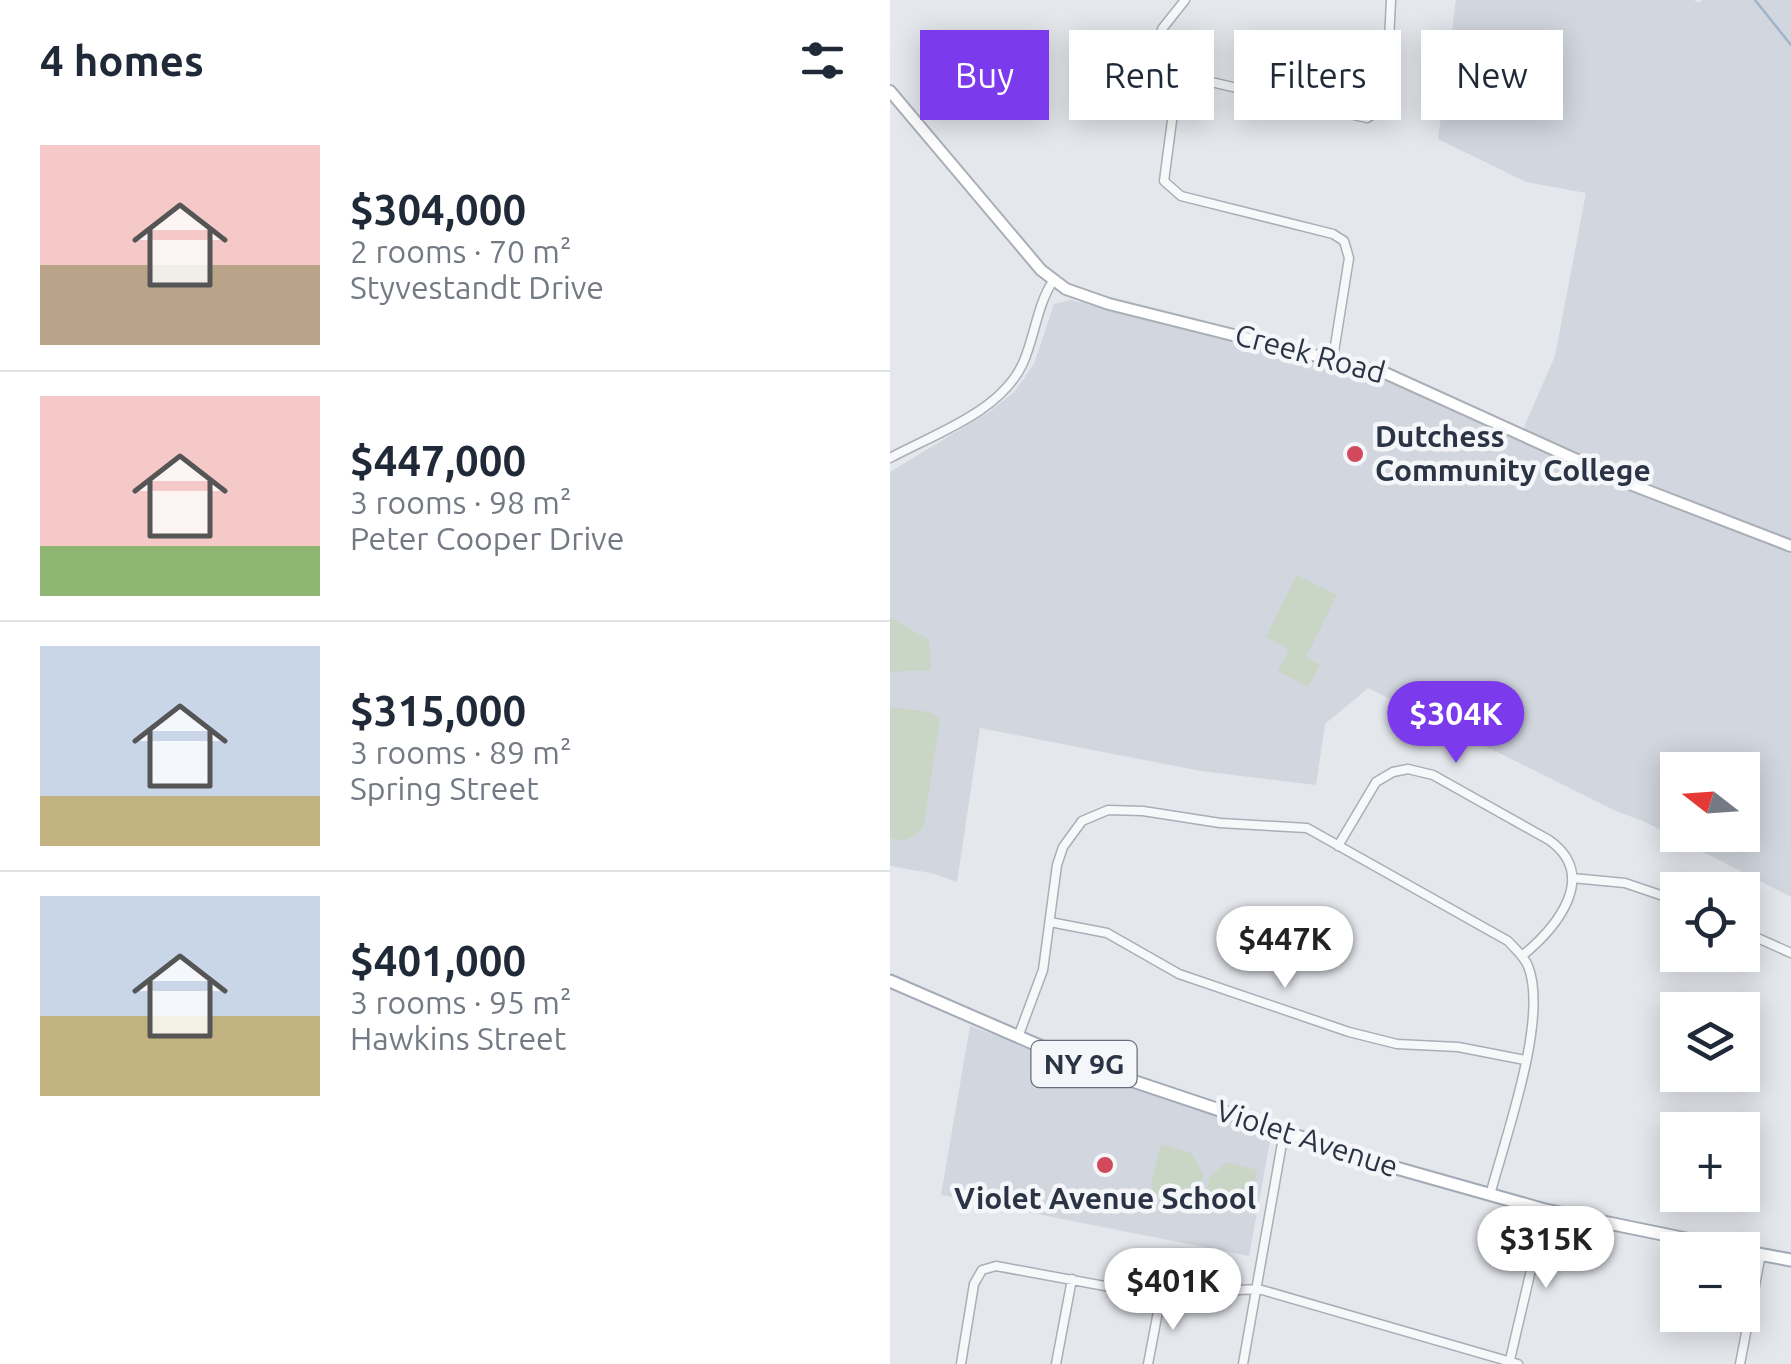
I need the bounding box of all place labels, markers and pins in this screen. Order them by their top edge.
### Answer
place label: Dutchess Community College [1375,419,1651,487]
marker: Dutchess Community College [1344,443,1366,465]
pin: $304K [1386,681,1526,766]
pin: $447K [1215,906,1355,991]
marker: Violet Avenue School [1094,1154,1116,1176]
place label: Violet Avenue School [954,1181,1256,1215]
pin: $315K [1476,1206,1616,1291]
pin: $401K [1103,1248,1243,1333]

